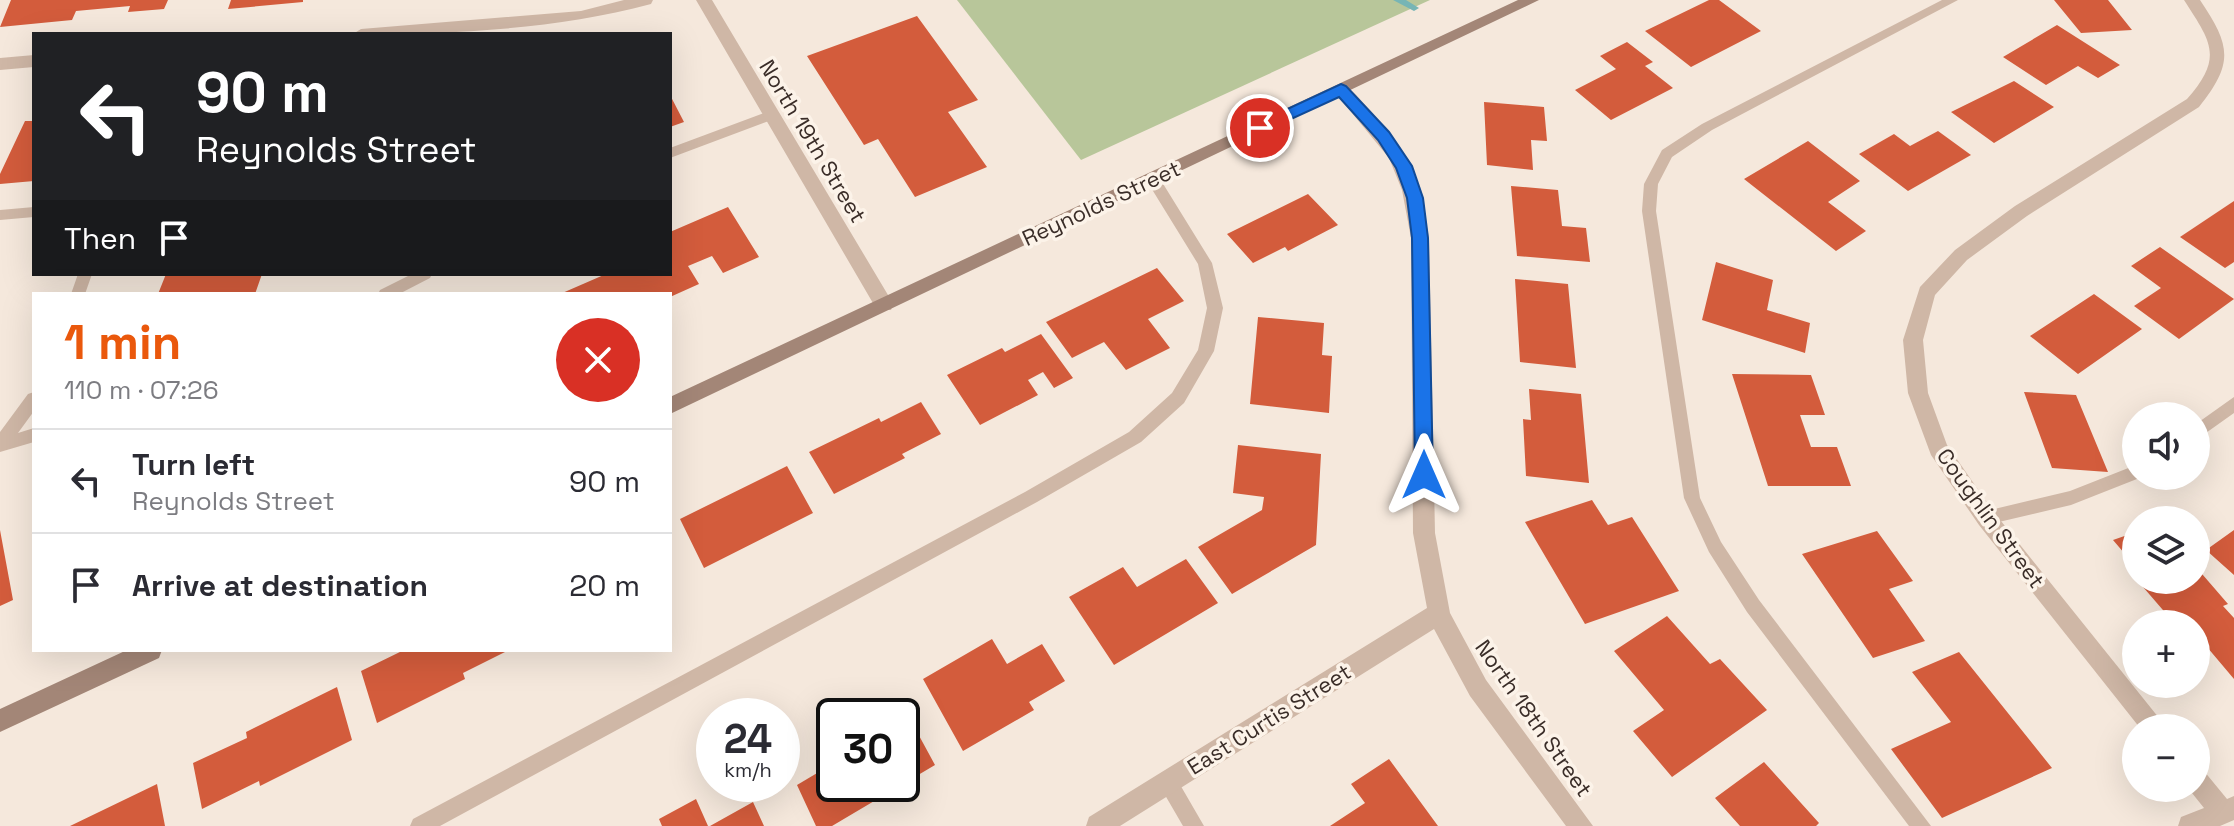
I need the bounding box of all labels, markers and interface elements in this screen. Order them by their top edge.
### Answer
street label: North 19th Street [753,55,873,227]
text: 90 m [196,57,329,128]
icon: left [64,64,168,168]
pin [1226,94,1294,162]
icon: arrive [1238,106,1282,150]
text: Reynolds Street [196,127,477,173]
street label: Reynolds Street [1017,154,1185,252]
icon: arrive [152,216,196,260]
text: Then [64,219,136,258]
text: 1 min [64,312,181,373]
button: close [556,318,640,402]
text: 110 m · 07:26 [64,373,219,407]
map controls [2122,402,2210,802]
button: sound [2122,402,2210,490]
position arrow [1382,433,1466,517]
street label: Coughlin Street [1931,443,2051,593]
text: Turn left [132,445,255,484]
icon: left [64,459,108,503]
text: 90 m [569,462,640,501]
text: Reynolds Street [132,484,335,518]
button: layers [2122,506,2210,594]
icon: arrive [64,563,108,607]
text: Arrive at destination [132,566,428,605]
text: 20 m [569,566,640,605]
button: + [2122,610,2210,698]
street label: North 18th Street [1469,634,1599,802]
street label: East Curtis Street [1182,657,1356,781]
speed limit sign: 30 [816,698,920,802]
text: 24 [724,714,772,765]
button: − [2122,714,2210,802]
text: km/h [724,757,772,783]

